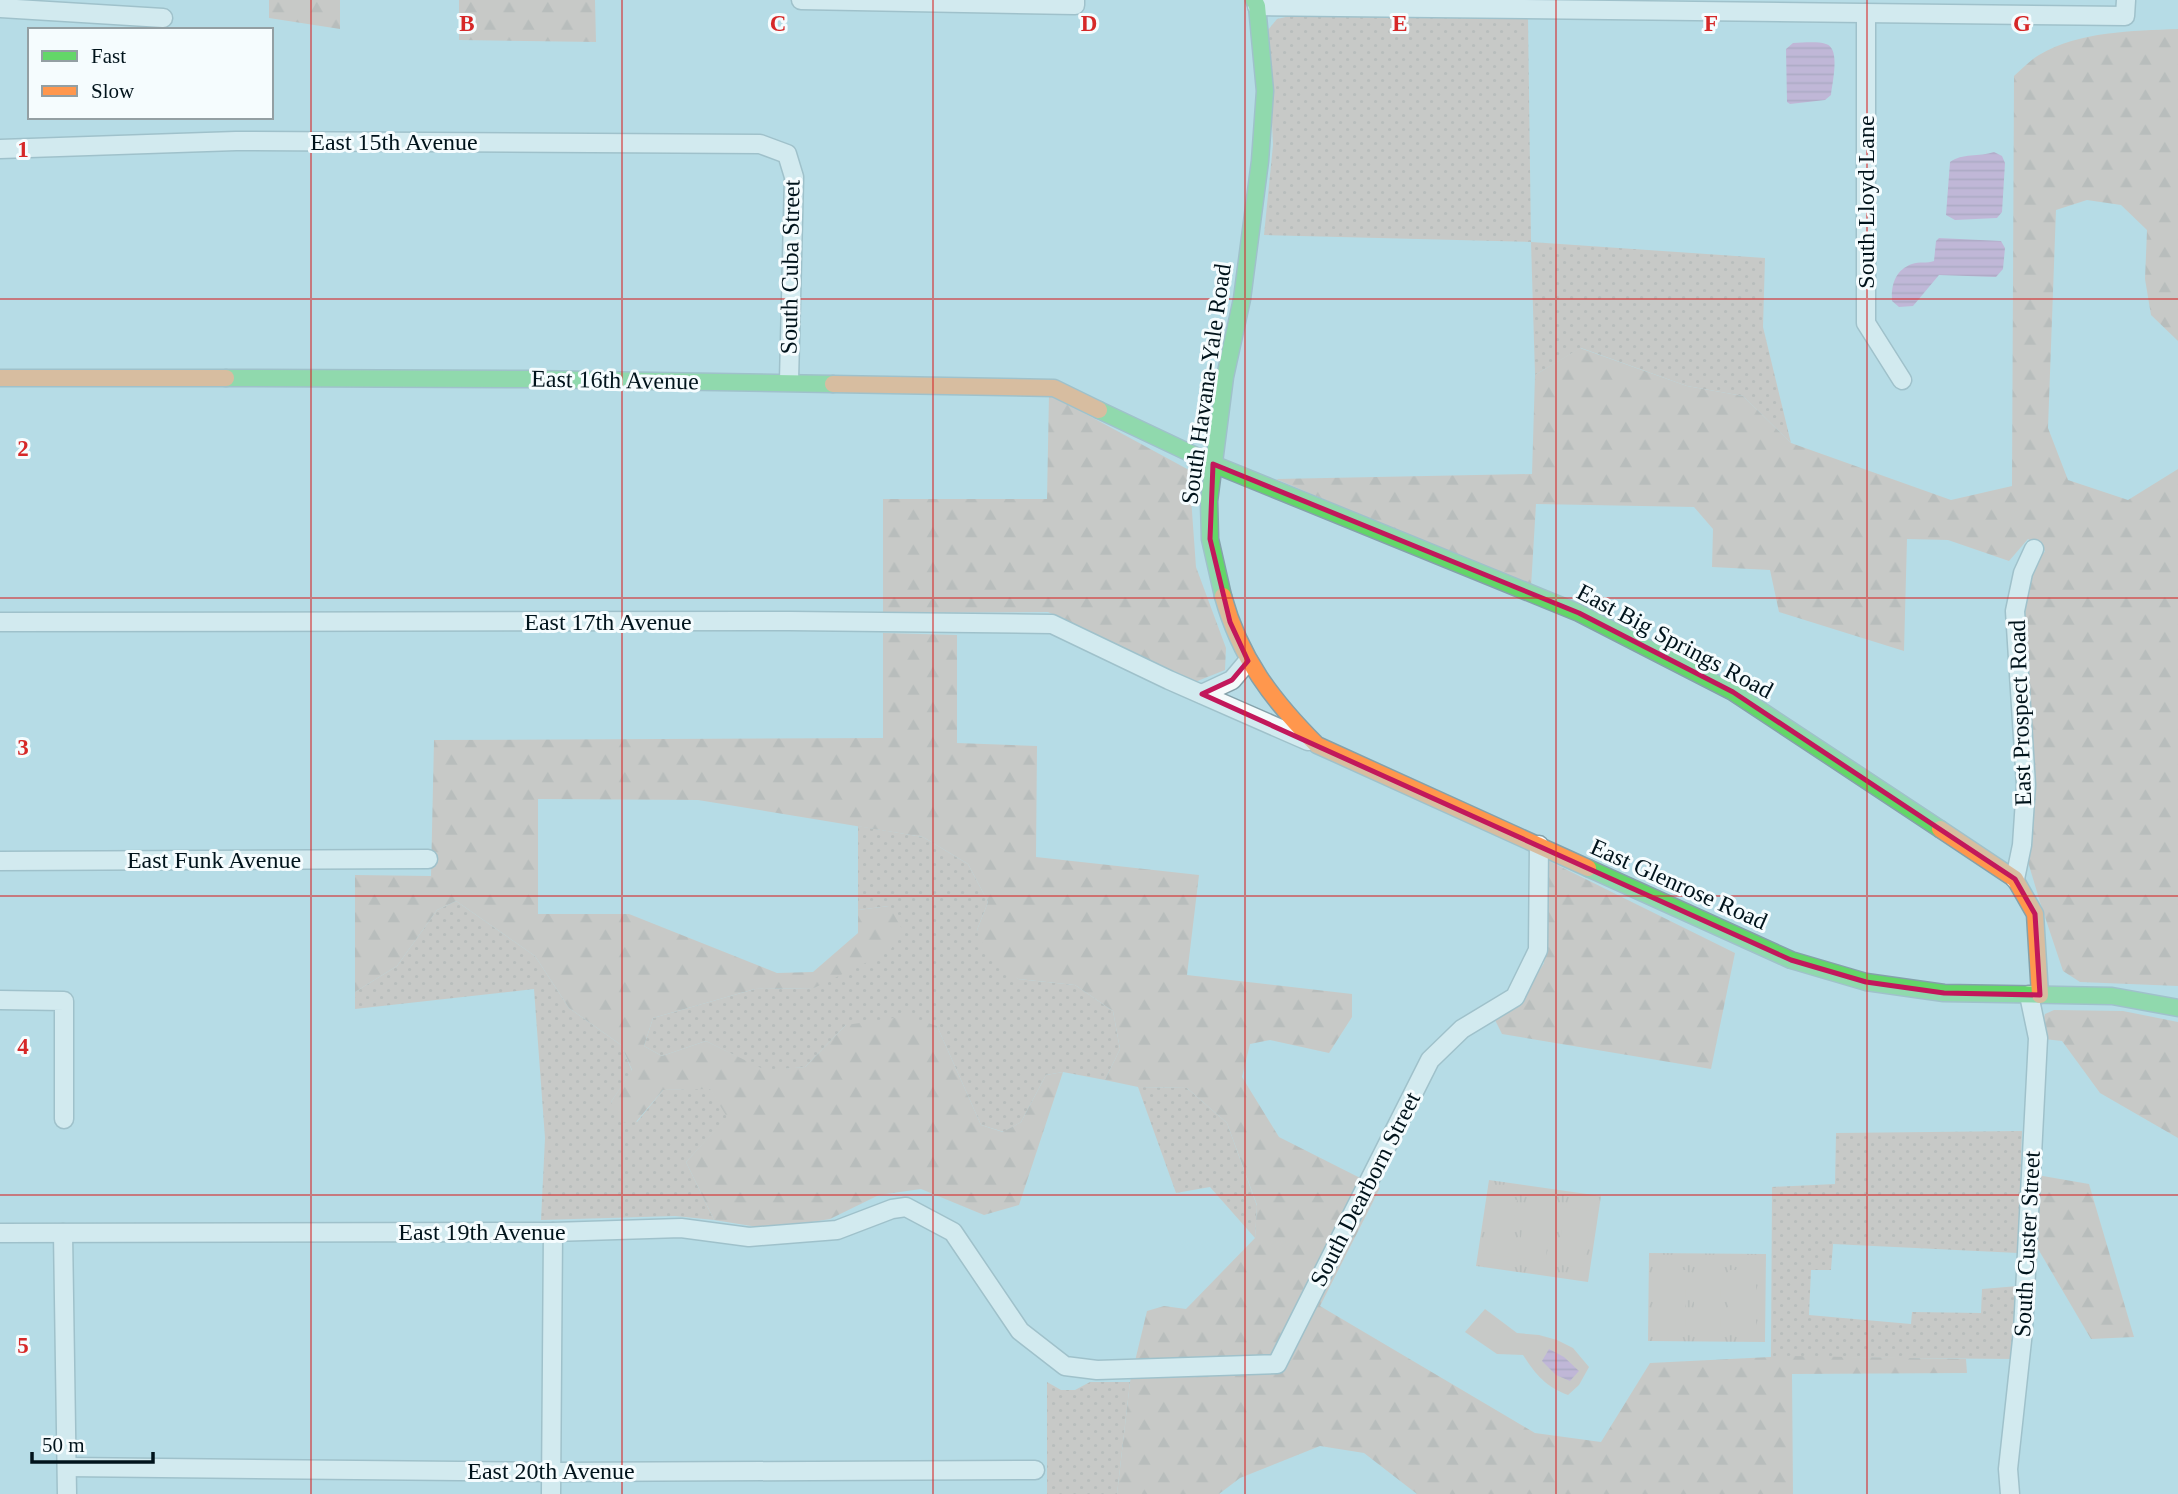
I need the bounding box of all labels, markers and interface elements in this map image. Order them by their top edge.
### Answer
text: B [459,11,475,36]
text: C [770,11,786,36]
text: D [1081,11,1097,36]
text: E [1392,11,1408,36]
text: F [1704,11,1718,36]
text: G [2013,11,2031,36]
legend [28,28,273,119]
text: Fast [91,44,126,68]
text: Slow [91,79,135,103]
street label: South Lloyd Lane [1853,115,1879,289]
street label: East 15th Avenue [310,129,478,155]
text: 1 [17,137,29,162]
street label: South Cuba Street [775,179,805,355]
street label: South Havana-Yale Road [1176,262,1236,506]
street label: East 16th Avenue [531,366,699,394]
text: 2 [17,436,29,461]
street label: East Big Springs Road [1573,578,1777,704]
street label: East 17th Avenue [524,609,692,635]
street label: East Prospect Road [2004,619,2036,807]
text: 3 [17,735,29,760]
street label: East Glenrose Road [1587,833,1771,935]
street label: East Funk Avenue [127,847,301,873]
text: 4 [17,1034,29,1059]
street label: South Dearborn Street [1305,1087,1425,1291]
street label: South Custer Street [2009,1150,2045,1338]
street label: East 19th Avenue [398,1219,566,1245]
text: 5 [17,1333,29,1358]
scale bar [32,1420,152,1464]
text: 50 m [42,1433,85,1457]
street label: East 20th Avenue [467,1458,635,1484]

